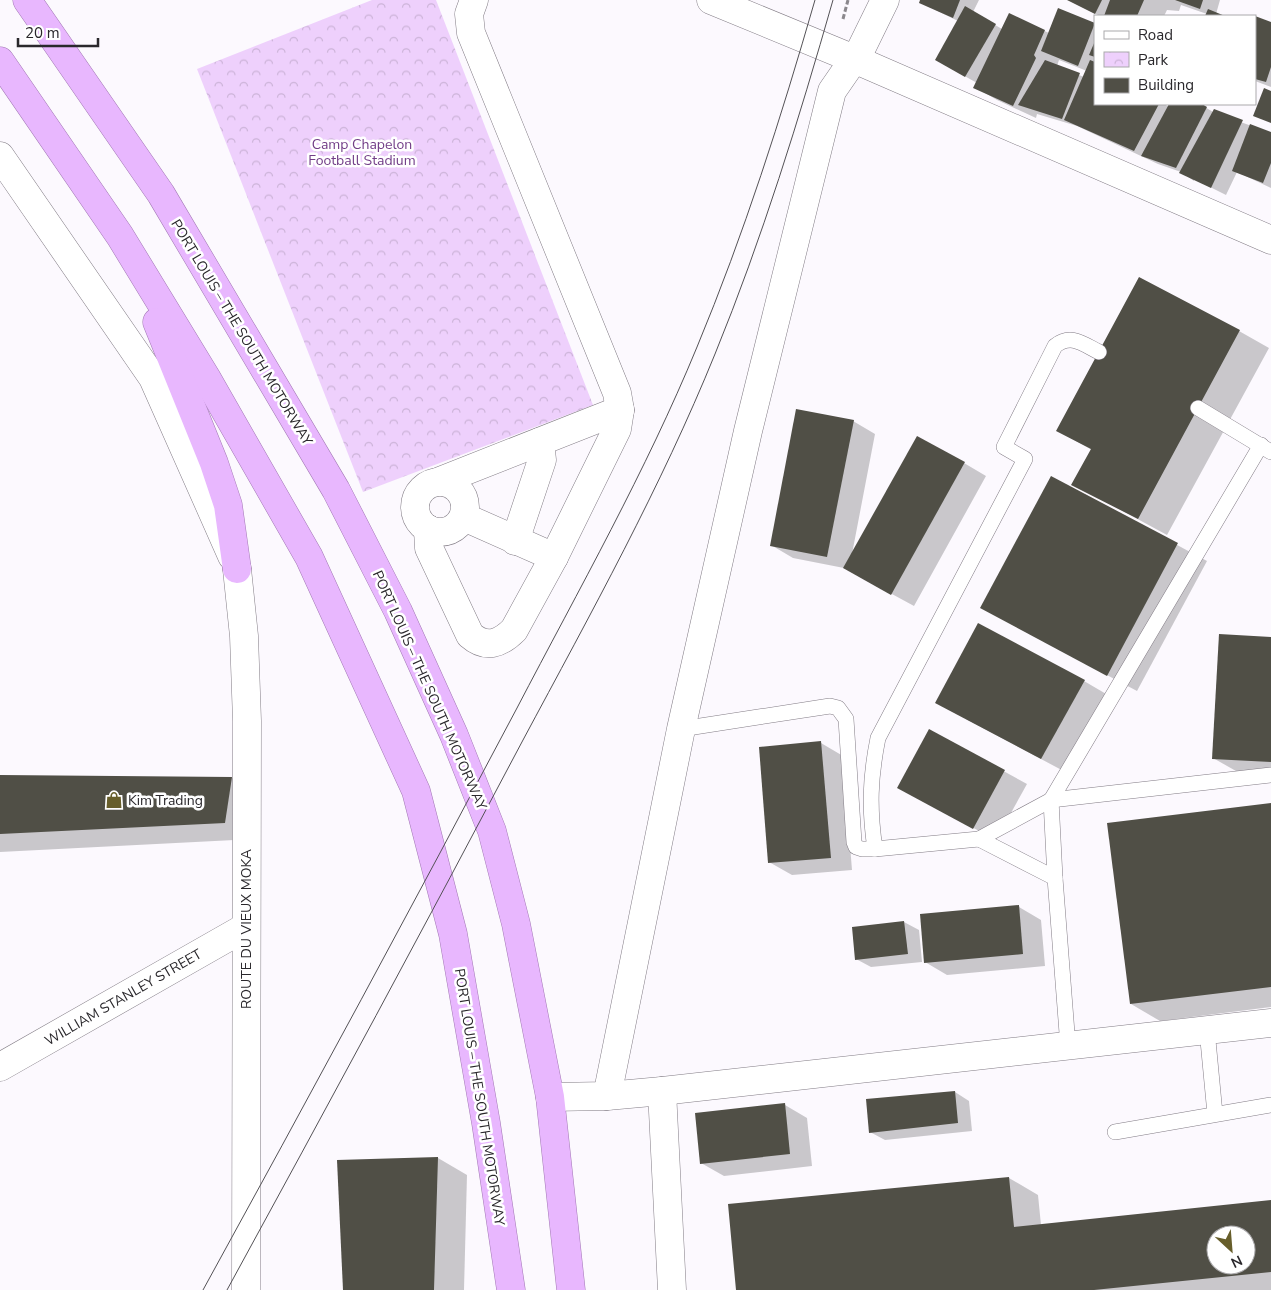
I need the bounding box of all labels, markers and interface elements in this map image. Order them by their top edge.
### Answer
scale bar [18,15,98,47]
legend [1094,15,1256,105]
text: 20 m [25,23,60,43]
text: Road [1138,25,1173,45]
text: Park [1138,50,1168,70]
text: Building [1138,75,1194,95]
park label: Camp Chapelon Football Stadium [308,135,416,170]
street label: PORT LOUIS – THE SOUTH MOTORWAY [166,216,317,449]
street label: PORT LOUIS – THE SOUTH MOTORWAY [368,567,491,814]
shop icon: Kim Trading [104,790,124,810]
place label: Kim Trading [128,791,203,810]
street label: ROUTE DU VIEUX MOKA [237,849,256,1009]
street label: WILLIAM STANLEY STREET [41,944,206,1050]
street label: PORT LOUIS – THE SOUTH MOTORWAY [450,967,509,1228]
north arrow [1206,1225,1256,1275]
text: N [1228,1250,1245,1272]

